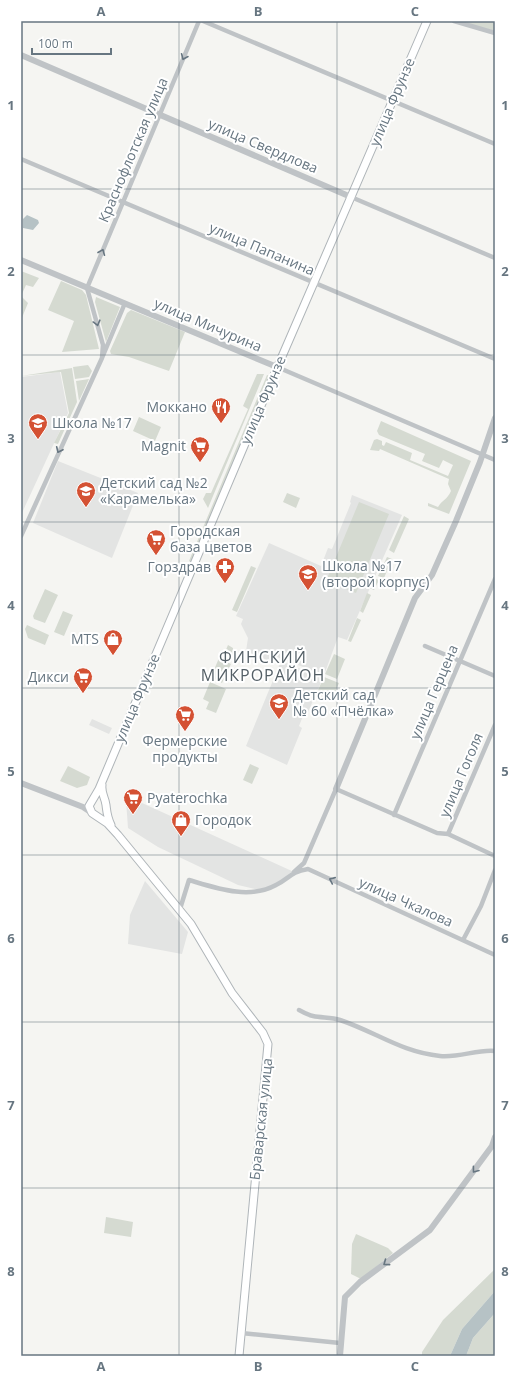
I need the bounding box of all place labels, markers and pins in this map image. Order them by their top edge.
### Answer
restaurant icon: Моккано [210,396,232,424]
place label: Моккано [146,397,207,416]
school or university icon: Школа №17 [27,412,49,440]
place label: Школа №17 [52,413,132,432]
supermarket icon: Magnit [189,435,211,463]
place label: Magnit [141,436,186,455]
place label: Детский сад №2 «Карамелька» [100,473,208,508]
school or university icon: Детский сад №2 «Карамелька» [75,480,97,508]
place label: Городская база цветов [170,521,252,556]
supermarket icon: Городская база цветов [145,528,167,556]
pharmacy icon: Горздрав [214,556,236,584]
place label: Школа №17 (второй корпус) [322,556,429,591]
place label: Горздрав [148,557,211,576]
school or university icon: Школа №17 (второй корпус) [297,563,319,591]
shop icon: MTS [102,628,124,656]
place label: MTS [71,629,99,648]
supermarket icon: Дикси [72,666,94,694]
place label: Дикси [28,667,69,686]
place label: Детский сад № 60 «Пчёлка» [293,685,394,720]
school or university icon: Детский сад № 60 «Пчёлка» [268,692,290,720]
supermarket icon: Фермерские продукты [174,704,196,732]
place label: Фермерские продукты [143,731,228,766]
supermarket icon: Pyaterochka [122,787,144,815]
place label: Pyaterochka [147,788,228,807]
shop icon: Городок [170,809,192,837]
place label: Городок [195,810,252,829]

